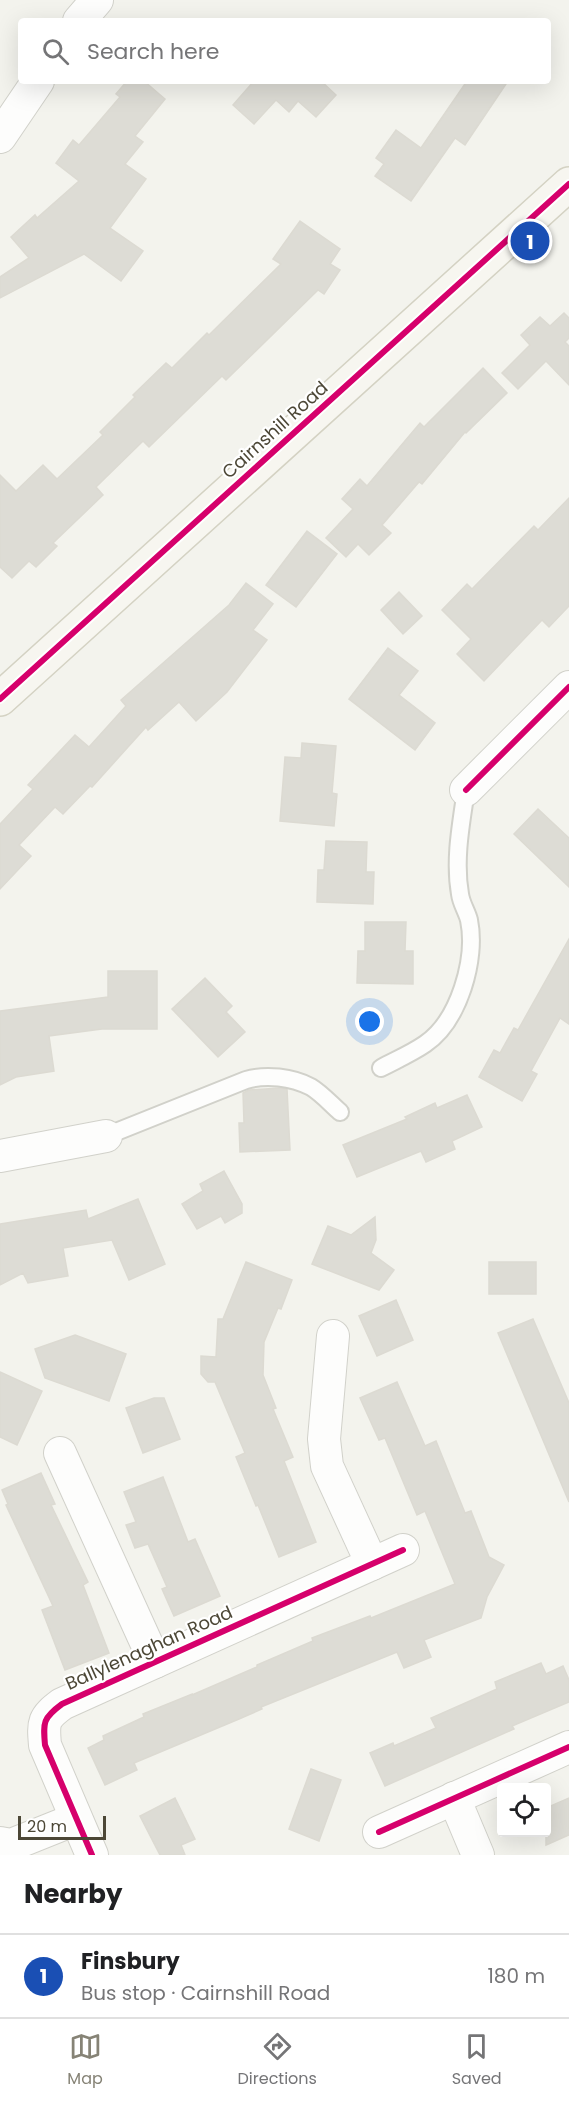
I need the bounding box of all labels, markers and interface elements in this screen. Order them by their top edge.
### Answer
search box [18,18,551,84]
icon: search [39,35,72,68]
text: Search here [87,36,220,67]
pin: 1 [510,218,550,264]
street label: Cairnshill Road [216,375,333,484]
your location [355,1007,384,1036]
street label: Ballylenaghan Road [61,1599,236,1696]
map controls [497,1783,551,1837]
button: locate [497,1783,551,1837]
scale bar [18,1813,106,1840]
text: 20 m [27,1815,67,1838]
text: Nearby [24,1876,122,1912]
text: Finsbury [81,1946,180,1977]
text: 1 [40,1962,47,1990]
text: 180 m [487,1962,545,1990]
text: Bus stop · Cairnshill Road [81,1979,330,2007]
tab: Map [67,2030,103,2091]
tab: Directions [238,2030,317,2091]
tab: Saved [452,2030,502,2091]

